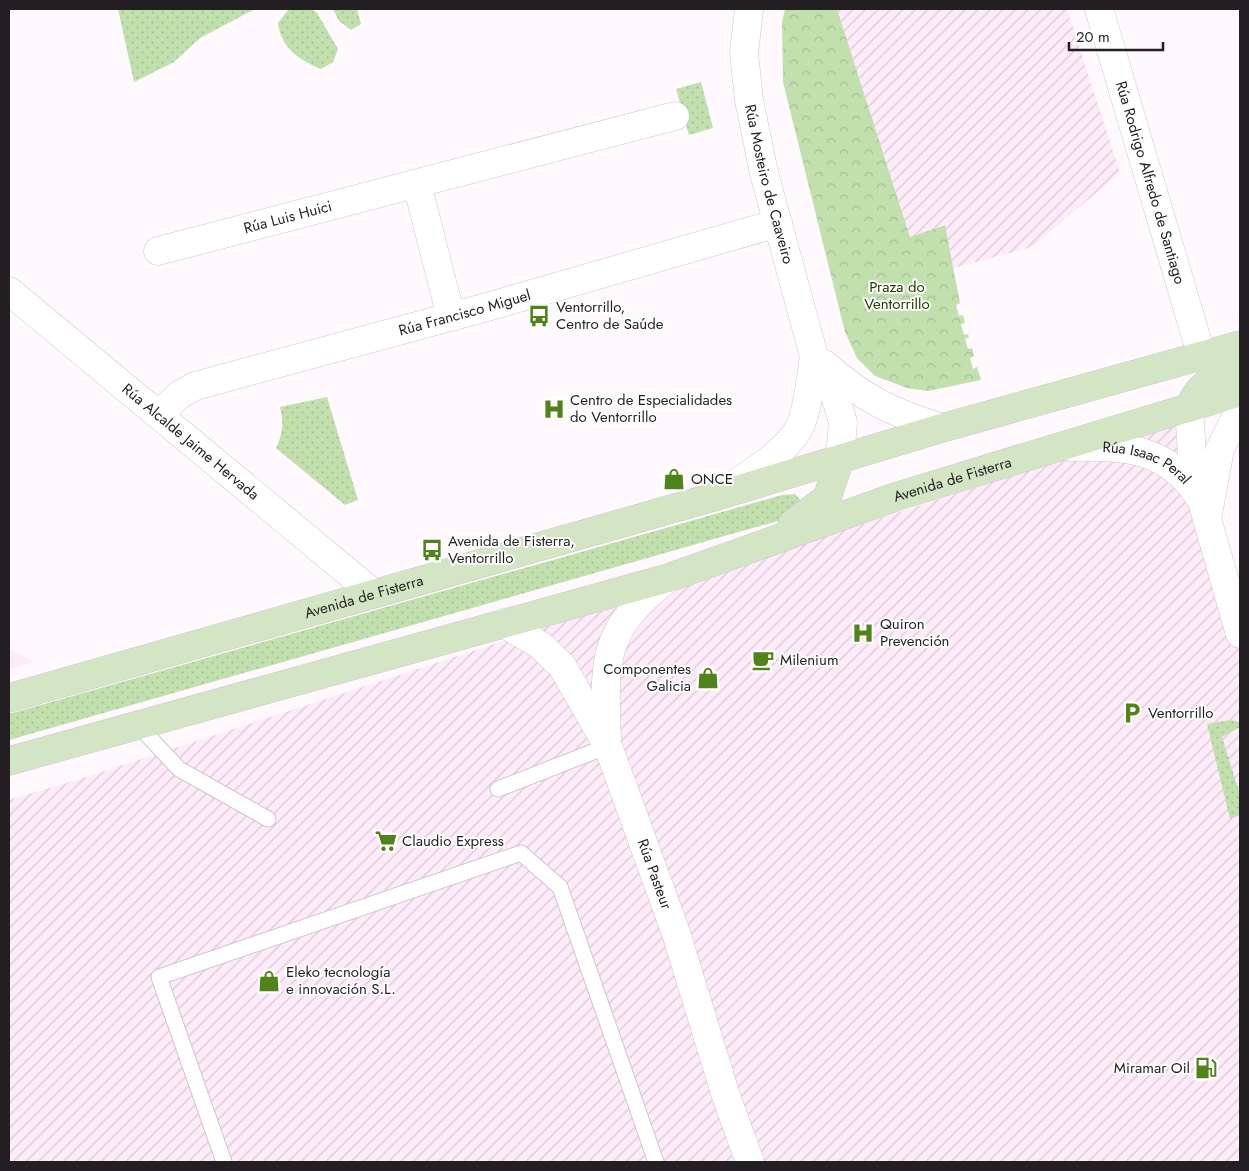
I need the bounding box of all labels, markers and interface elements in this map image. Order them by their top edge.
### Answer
scale bar [1069,20,1163,52]
text: 20 m [1076,26,1110,48]
street label: Rúa Rodrigo Alfredo de Santiago [1110,78,1191,287]
street label: Rúa Mosteiro de Caaveiro [739,102,799,266]
street label: Rúa Luis Huici [241,195,334,239]
park label: Praza do Ventorrillo [864,276,930,315]
street label: Rúa Francisco Miguel [396,284,533,341]
place label: Ventorrillo, Centro de Saúde [556,296,664,335]
bus stop icon: Ventorrillo, Centro de Saúde [526,303,552,329]
street label: Rúa Alcalde Jaime Hervada [117,378,264,505]
place label: Centro de Especialidades do Ventorrillo [570,389,732,428]
hospital icon: Centro de Especialidades do Ventorrillo [541,396,567,422]
street label: Rúa Isaac Peral [1102,436,1196,489]
street label: Avenida de Fisterra [891,451,1014,508]
shop icon: ONCE [661,466,687,492]
place label: ONCE [691,468,733,490]
place label: Avenida de Fisterra, Ventorrillo [448,530,575,569]
bus stop icon: Avenida de Fisterra, Ventorrillo [419,537,445,563]
street label: Avenida de Fisterra [302,569,426,624]
place label: Quiron Prevención [880,613,949,652]
hospital icon: Quiron Prevención [850,620,876,646]
cafe icon: Milenium [750,647,776,673]
place label: Milenium [780,649,839,671]
place label: Componentes Galicia [603,658,691,697]
shop icon: Componentes Galicia [695,665,721,691]
parking icon: Ventorrillo [1119,700,1145,726]
place label: Ventorrillo [1148,702,1213,724]
supermarket icon: Claudio Express [373,828,399,854]
place label: Claudio Express [402,830,504,852]
street label: Rúa Pasteur [632,836,678,913]
place label: Eleko tecnología e innovación S.L. [286,961,396,1000]
shop icon: Eleko tecnología e innovación S.L. [256,968,282,994]
fuel station icon: Miramar Oil [1193,1055,1219,1081]
place label: Miramar Oil [1114,1057,1190,1079]

